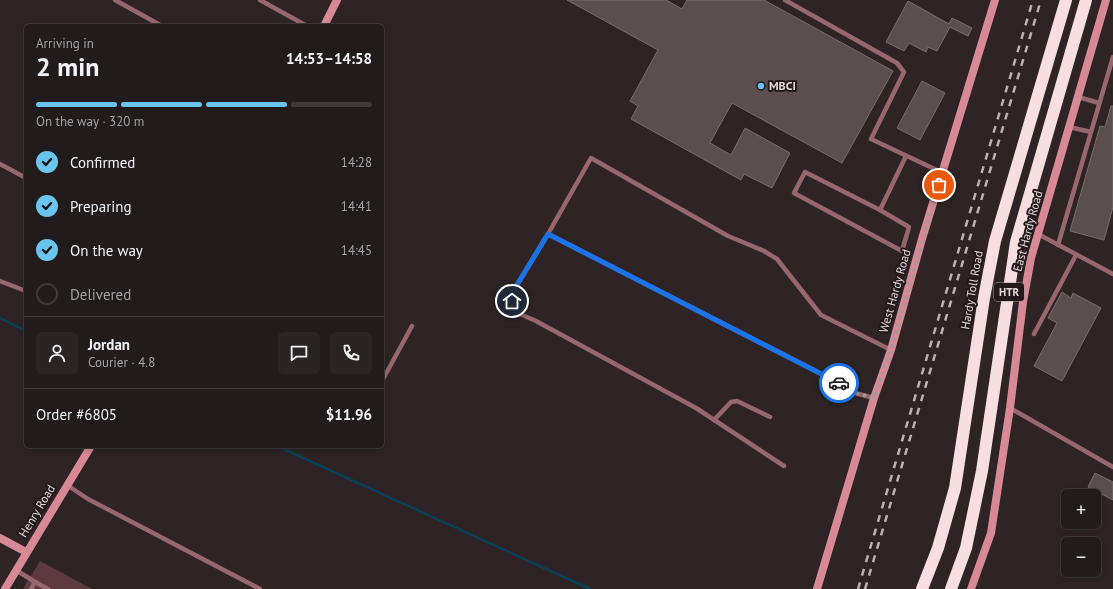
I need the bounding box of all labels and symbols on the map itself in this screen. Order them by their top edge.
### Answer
place label: MBCI [769,78,796,93]
marker: MBCI [756,81,766,91]
pin [922,168,956,202]
street label: East Hardy Road [1010,189,1046,273]
street label: West Hardy Road [875,247,914,334]
street label: Hardy Toll Road [957,249,986,330]
road number: HTR [994,283,1024,301]
pin [495,284,529,318]
courier [819,363,859,403]
street label: Henry Road [15,482,58,540]

